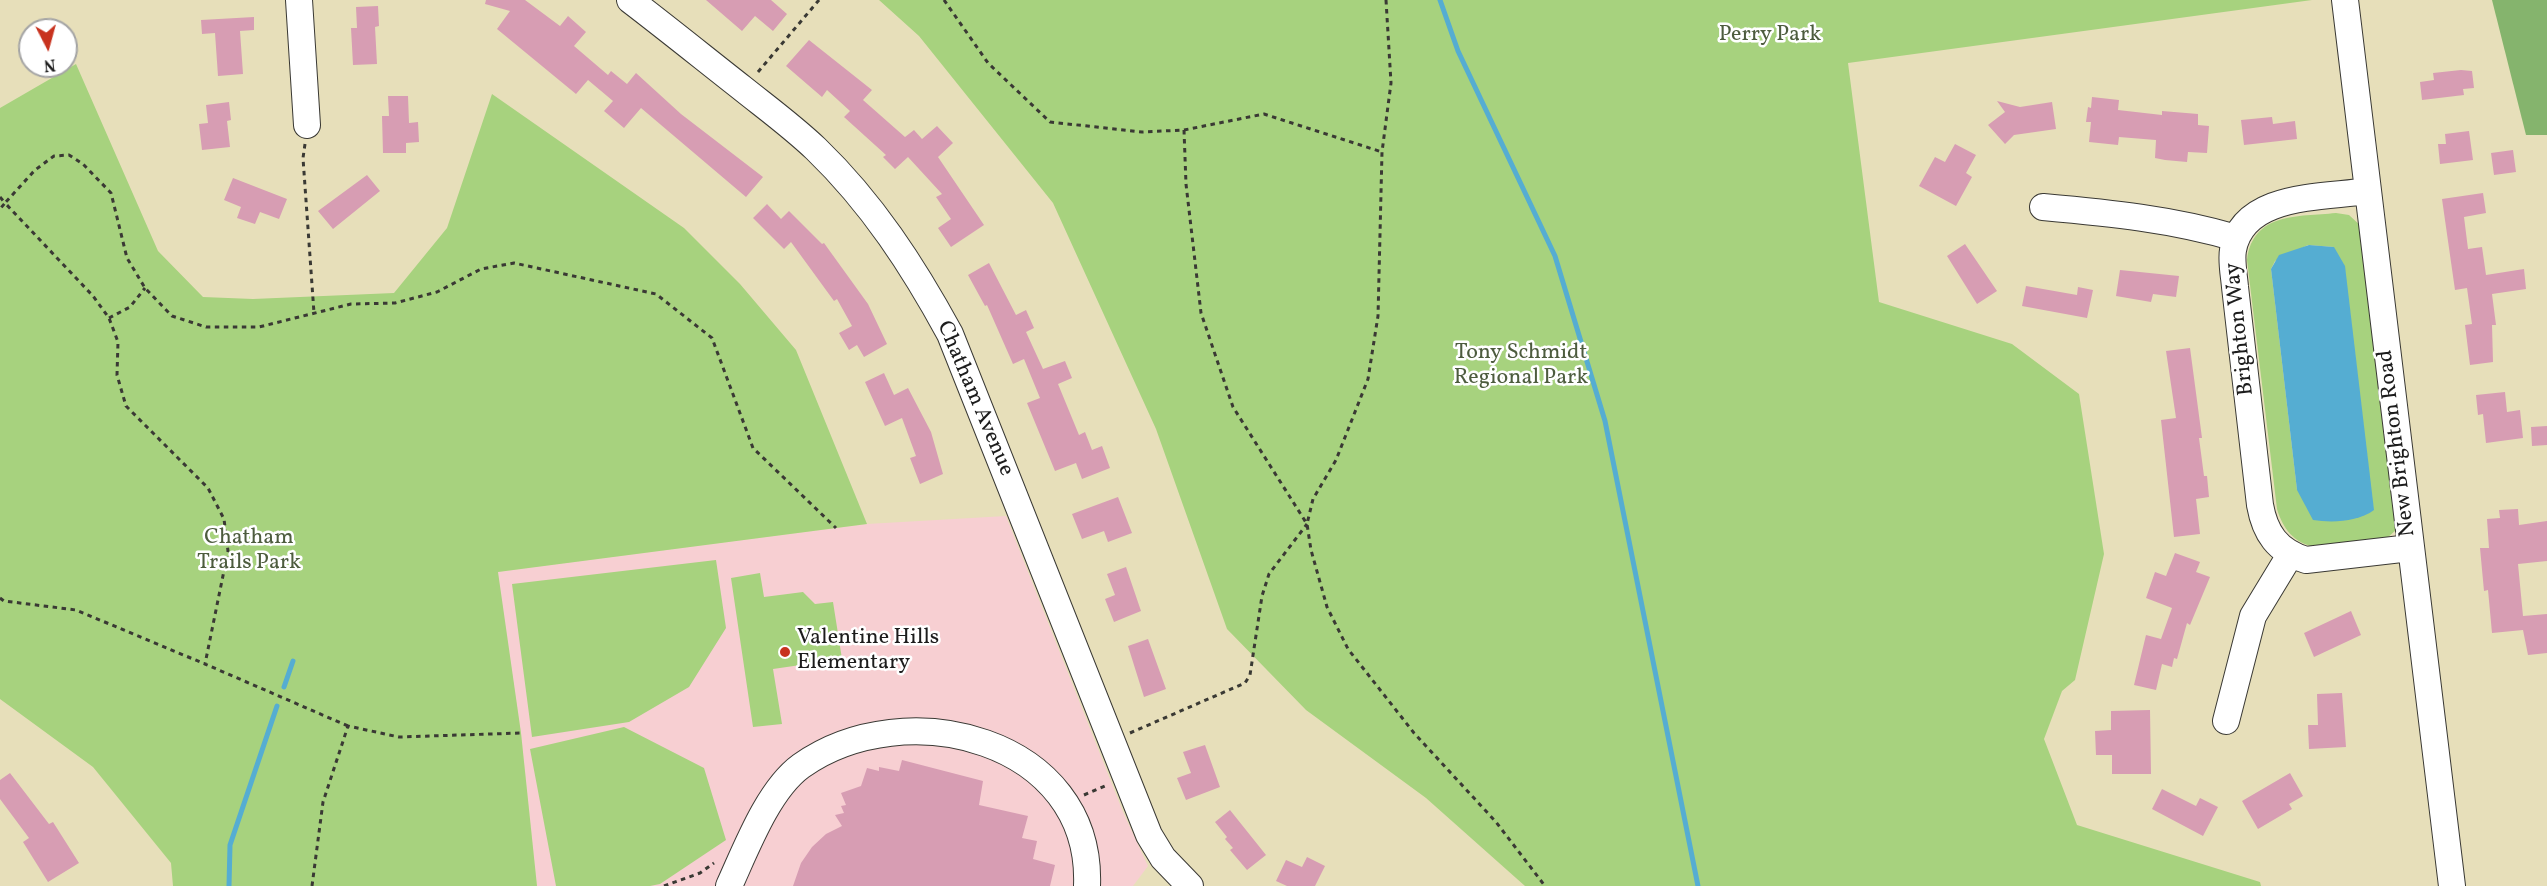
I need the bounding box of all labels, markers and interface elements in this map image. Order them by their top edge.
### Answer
north arrow [18,18,78,78]
park label: Perry Park [1719,23,1821,49]
text: N [43,52,57,75]
street label: Brighton Way [2221,261,2261,397]
street label: Chatham Avenue [929,318,1019,480]
park label: Tony Schmidt Regional Park [1454,341,1588,392]
street label: New Brighton Road [2373,348,2423,538]
park label: Chatham Trails Park [197,526,301,578]
place label: Valentine Hills Elementary [797,626,939,678]
marker: Valentine Hills Elementary [778,645,792,659]

